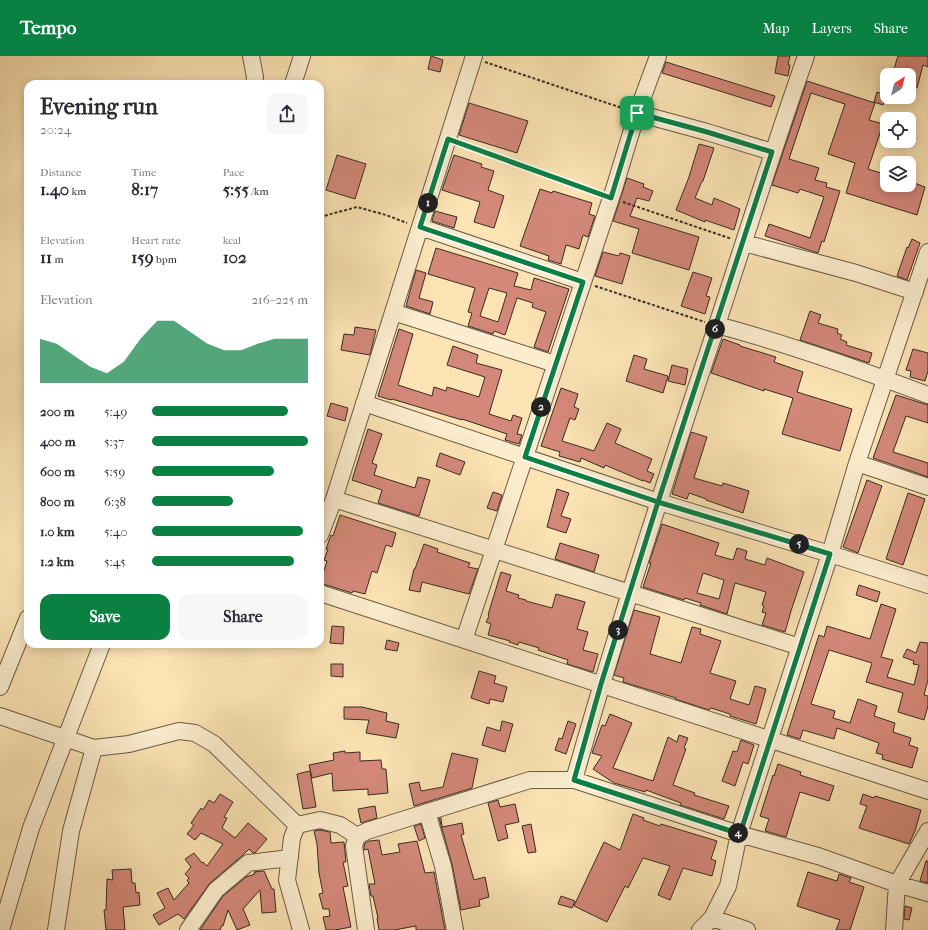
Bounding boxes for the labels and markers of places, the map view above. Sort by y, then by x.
pin [620,96,654,130]
pin: 1 [418,193,438,213]
pin: 6 [705,319,725,339]
pin: 2 [531,397,551,417]
pin: 5 [789,534,809,554]
pin: 3 [608,620,628,640]
pin: 4 [728,823,748,843]

